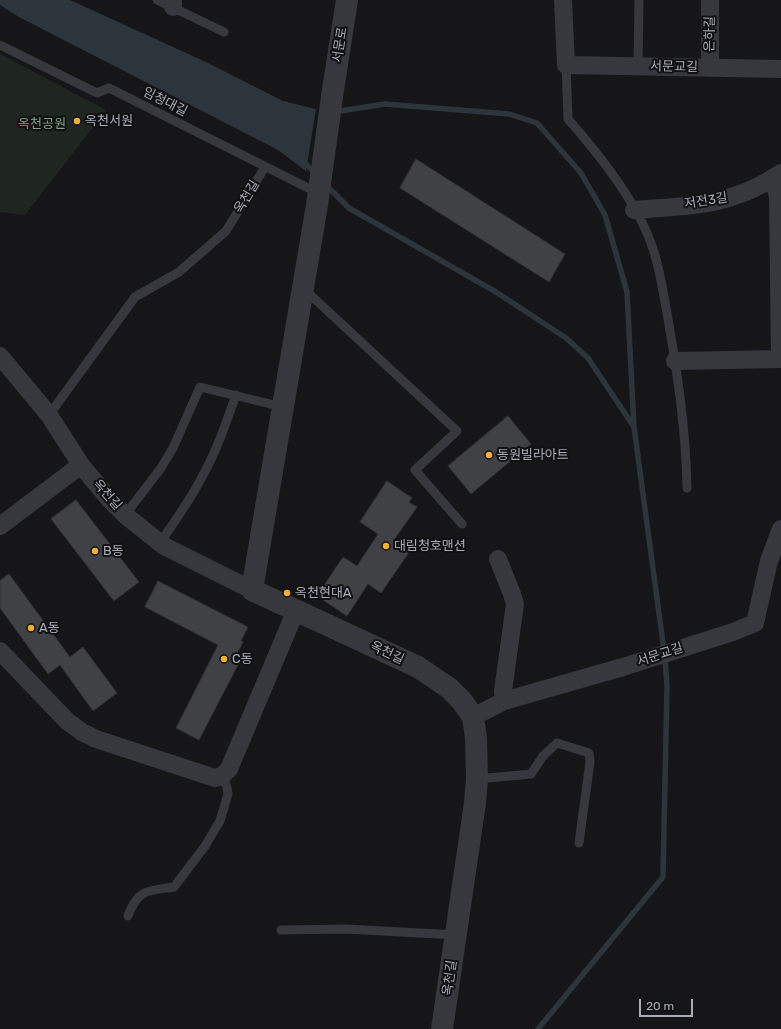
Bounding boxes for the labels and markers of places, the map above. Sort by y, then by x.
place label: 옥천서원 [85,113,133,129]
marker: 옥천서원 [72,116,82,126]
place label: 동원빌라아트 [497,447,569,463]
marker: 동원빌라아트 [484,450,494,460]
place label: 대림청호맨션 [394,538,466,554]
marker: 대림청호맨션 [381,541,391,551]
place label: B동 [103,543,124,559]
marker: B동 [90,546,100,556]
place label: 옥천현대A [295,585,352,601]
marker: 옥천현대A [282,588,292,598]
place label: A동 [39,620,60,636]
marker: A동 [26,623,36,633]
place label: C동 [232,651,253,667]
marker: C동 [219,654,229,664]

